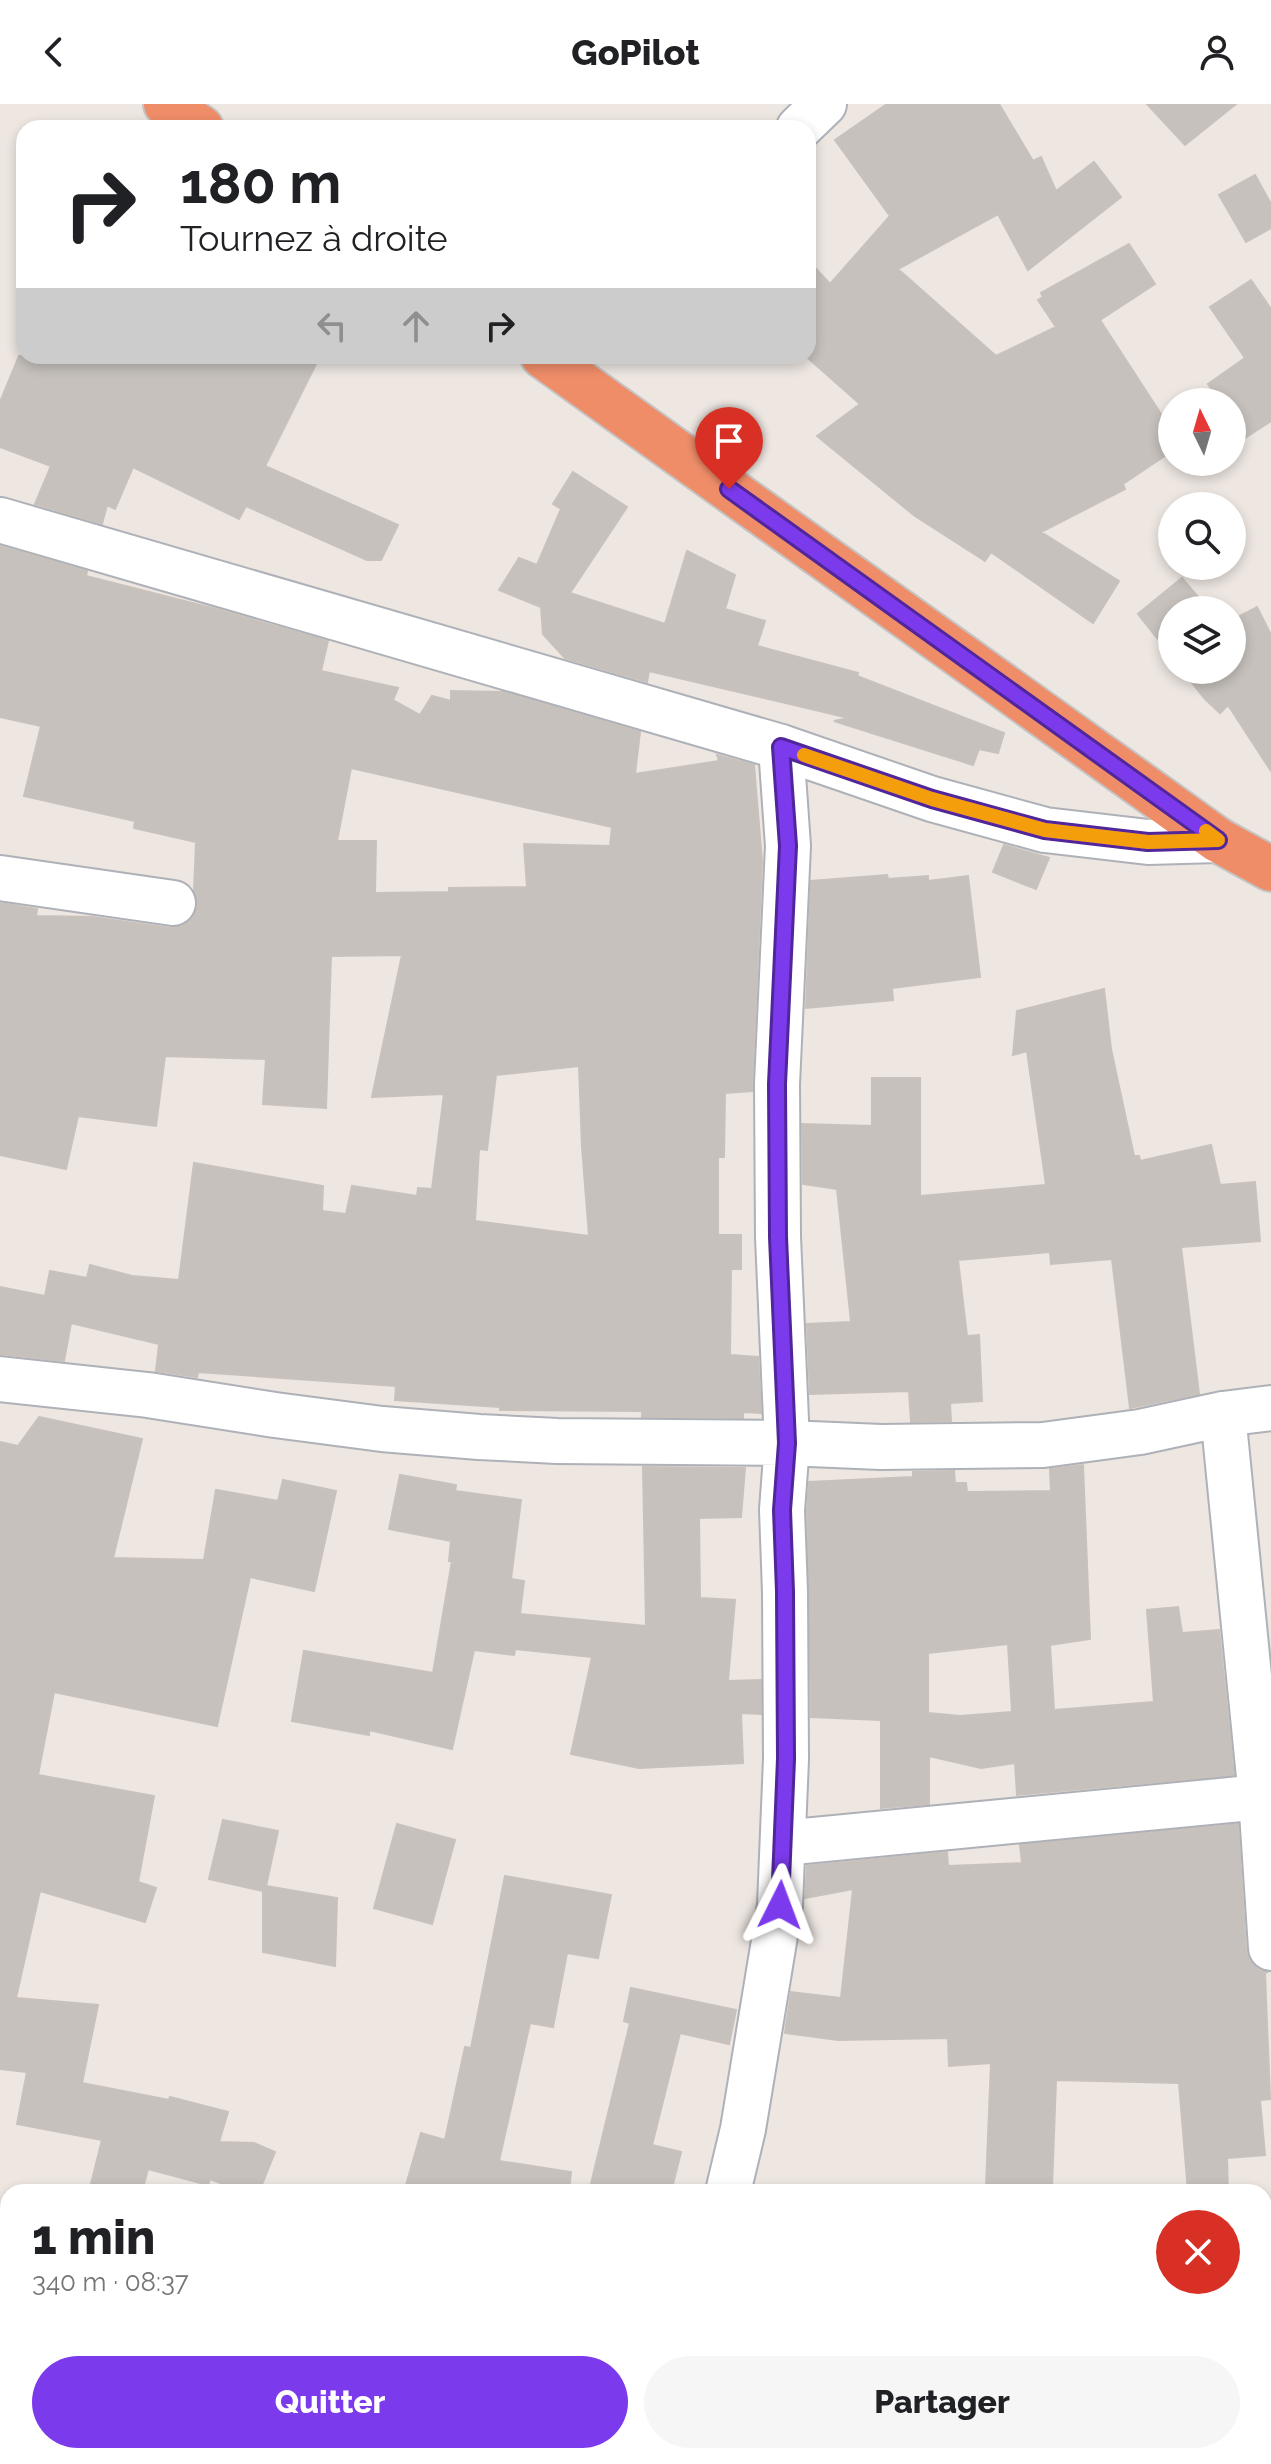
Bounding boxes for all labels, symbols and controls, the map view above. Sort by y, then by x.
icon: back [32,30,76,74]
icon: person [1195,30,1239,74]
text: GoPilot [571,31,700,73]
text: 180 m [180,150,341,216]
icon: right [48,152,152,256]
text: Tournez à droite [180,217,448,259]
icon: left [310,304,354,348]
icon: ahead [394,304,438,348]
icon: right [478,304,522,348]
north arrow [1158,388,1246,476]
map controls [1158,388,1246,684]
pin [695,407,763,489]
icon: arrive [707,419,751,463]
button: search [1158,492,1246,580]
button: layers [1158,596,1246,684]
position arrow [738,1863,822,1947]
text: 1 min [32,2209,155,2265]
button: close [1156,2210,1240,2294]
text: 340 m · 08:37 [32,2267,189,2297]
button: Quitter [32,2356,628,2448]
button: Partager [644,2356,1240,2448]

